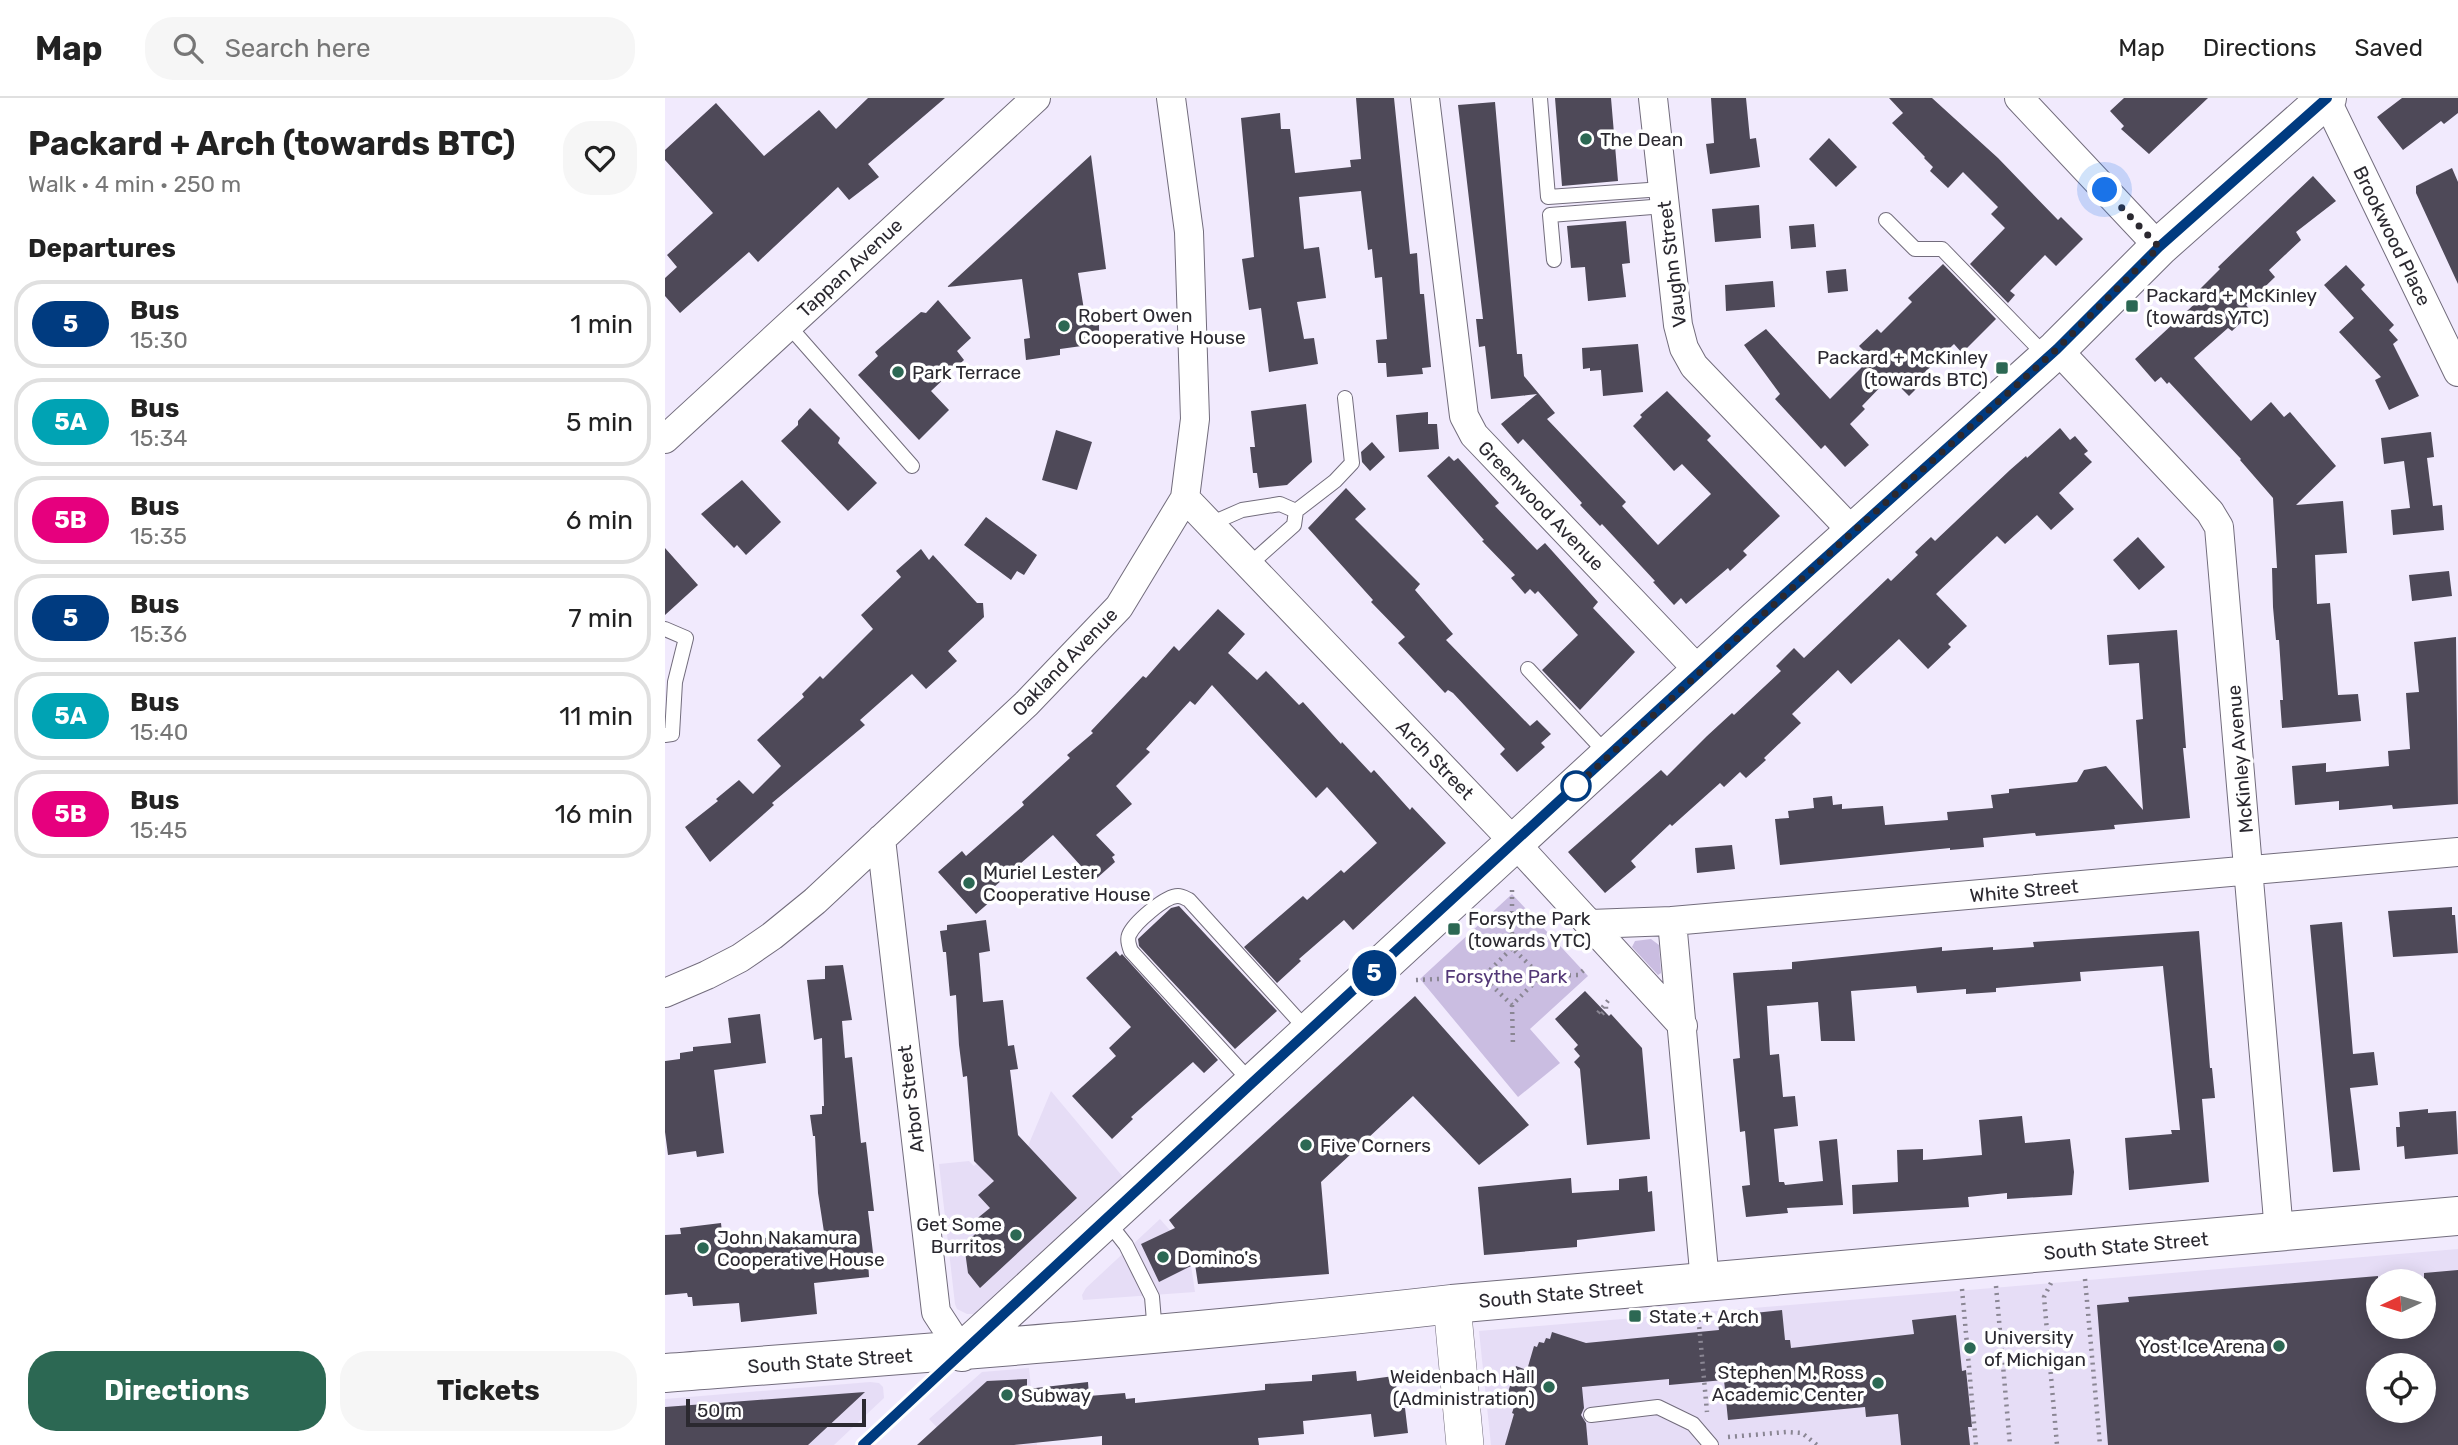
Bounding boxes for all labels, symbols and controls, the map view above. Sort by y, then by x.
search box [145,17,635,80]
text: Map [35,29,103,68]
icon: search [169,29,207,67]
text: Search here [225,33,370,64]
text: Map [2118,34,2165,62]
text: Directions [2203,34,2316,62]
text: Saved [2354,34,2423,62]
button: heart [563,121,637,195]
text: Packard + Arch (towards BTC) [28,124,515,163]
place label: The Dean [1600,128,1683,151]
marker: The Dean [1578,131,1594,147]
street label: Brookwood Place [2348,162,2436,310]
text: Walk · 4 min · 250 m [28,170,241,198]
your location [2087,172,2122,207]
street label: Vaughn Street [1653,199,1691,329]
street label: Tappan Avenue [793,214,907,322]
text: Departures [28,233,176,264]
place label: Packard + McKinley (towards YTC) [2146,284,2317,329]
text: Bus [130,295,179,326]
marker: Packard + McKinley (towards YTC) [2124,298,2140,314]
place label: Robert Owen Cooperative House [1078,304,1246,349]
text: 1 min [570,309,633,340]
text: 5 [63,310,78,338]
marker: Robert Owen Cooperative House [1056,318,1072,334]
text: 15:30 [130,326,188,354]
place label: Packard + McKinley (towards BTC) [1817,346,1988,391]
marker: Packard + McKinley (towards BTC) [1994,360,2010,376]
place label: Park Terrace [912,361,1021,384]
marker: Park Terrace [890,364,906,380]
text: Bus [130,393,179,424]
text: 5 min [566,407,633,438]
text: 5A [54,408,87,436]
text: 15:34 [130,424,188,452]
street label: Greenwood Avenue [1473,436,1609,576]
text: Bus [130,491,179,522]
text: 6 min [566,505,633,536]
text: 5B [54,506,87,534]
text: 15:35 [130,522,187,550]
text: Bus [130,589,179,620]
text: 7 min [568,603,633,634]
street label: Oakland Avenue [1007,603,1123,721]
text: 5 [63,604,78,632]
text: 15:36 [130,620,187,648]
street label: McKinley Avenue [2222,684,2258,834]
text: Bus [130,687,179,718]
text: 11 min [559,701,633,732]
text: 5A [54,702,87,730]
street label: Arch Street [1392,716,1479,805]
text: 15:40 [130,718,188,746]
unlabelled marker [1561,771,1591,801]
text: Bus [130,785,179,816]
text: 16 min [555,799,633,830]
text: 5B [54,800,87,828]
text: 15:45 [130,816,187,844]
place label: Muriel Lester Cooperative House [983,861,1151,906]
marker: Muriel Lester Cooperative House [961,875,977,891]
street label: White Street [1969,875,2080,907]
place label: Forsythe Park (towards YTC) [1468,907,1591,952]
marker: Forsythe Park (towards YTC) [1446,921,1462,937]
line badge: 5 [1351,950,1397,996]
text: 5 [1366,959,1382,987]
park label: Forsythe Park [1445,965,1568,988]
street label: Arbor Street [893,1043,929,1154]
place label: Five Corners [1320,1134,1431,1157]
marker: Five Corners [1298,1137,1314,1153]
place label: Get Some Burritos [916,1213,1002,1258]
place label: John Nakamura Cooperative House [717,1226,885,1271]
marker: Get Some Burritos [1008,1227,1024,1243]
street label: South State Street [2043,1227,2210,1265]
marker: John Nakamura Cooperative House [695,1240,711,1256]
place label: Domino's [1177,1246,1258,1269]
marker: Domino's [1155,1249,1171,1265]
north arrow [2366,1269,2436,1339]
map controls [2366,1269,2436,1423]
street label: South State Street [1478,1275,1645,1313]
place label: State + Arch [1649,1305,1759,1328]
marker: State + Arch [1627,1308,1643,1324]
place label: University of Michigan [1984,1326,2086,1371]
place label: Yost Ice Arena [2139,1335,2265,1358]
marker: Yost Ice Arena [2271,1338,2287,1354]
marker: University of Michigan [1962,1340,1978,1356]
street label: South State Street [747,1344,914,1378]
button: Directions [28,1351,326,1431]
button: Tickets [340,1351,637,1431]
button: locate [2366,1353,2436,1423]
place label: Stephen M. Ross Academic Center [1712,1361,1865,1406]
place label: Weidenbach Hall (Administration) [1390,1365,1535,1410]
marker: Stephen M. Ross Academic Center [1870,1375,1886,1391]
marker: Weidenbach Hall (Administration) [1541,1379,1557,1395]
place label: Subway [1021,1384,1091,1407]
marker: Subway [999,1387,1015,1403]
scale bar [686,1396,866,1428]
text: 50 m [697,1399,742,1422]

